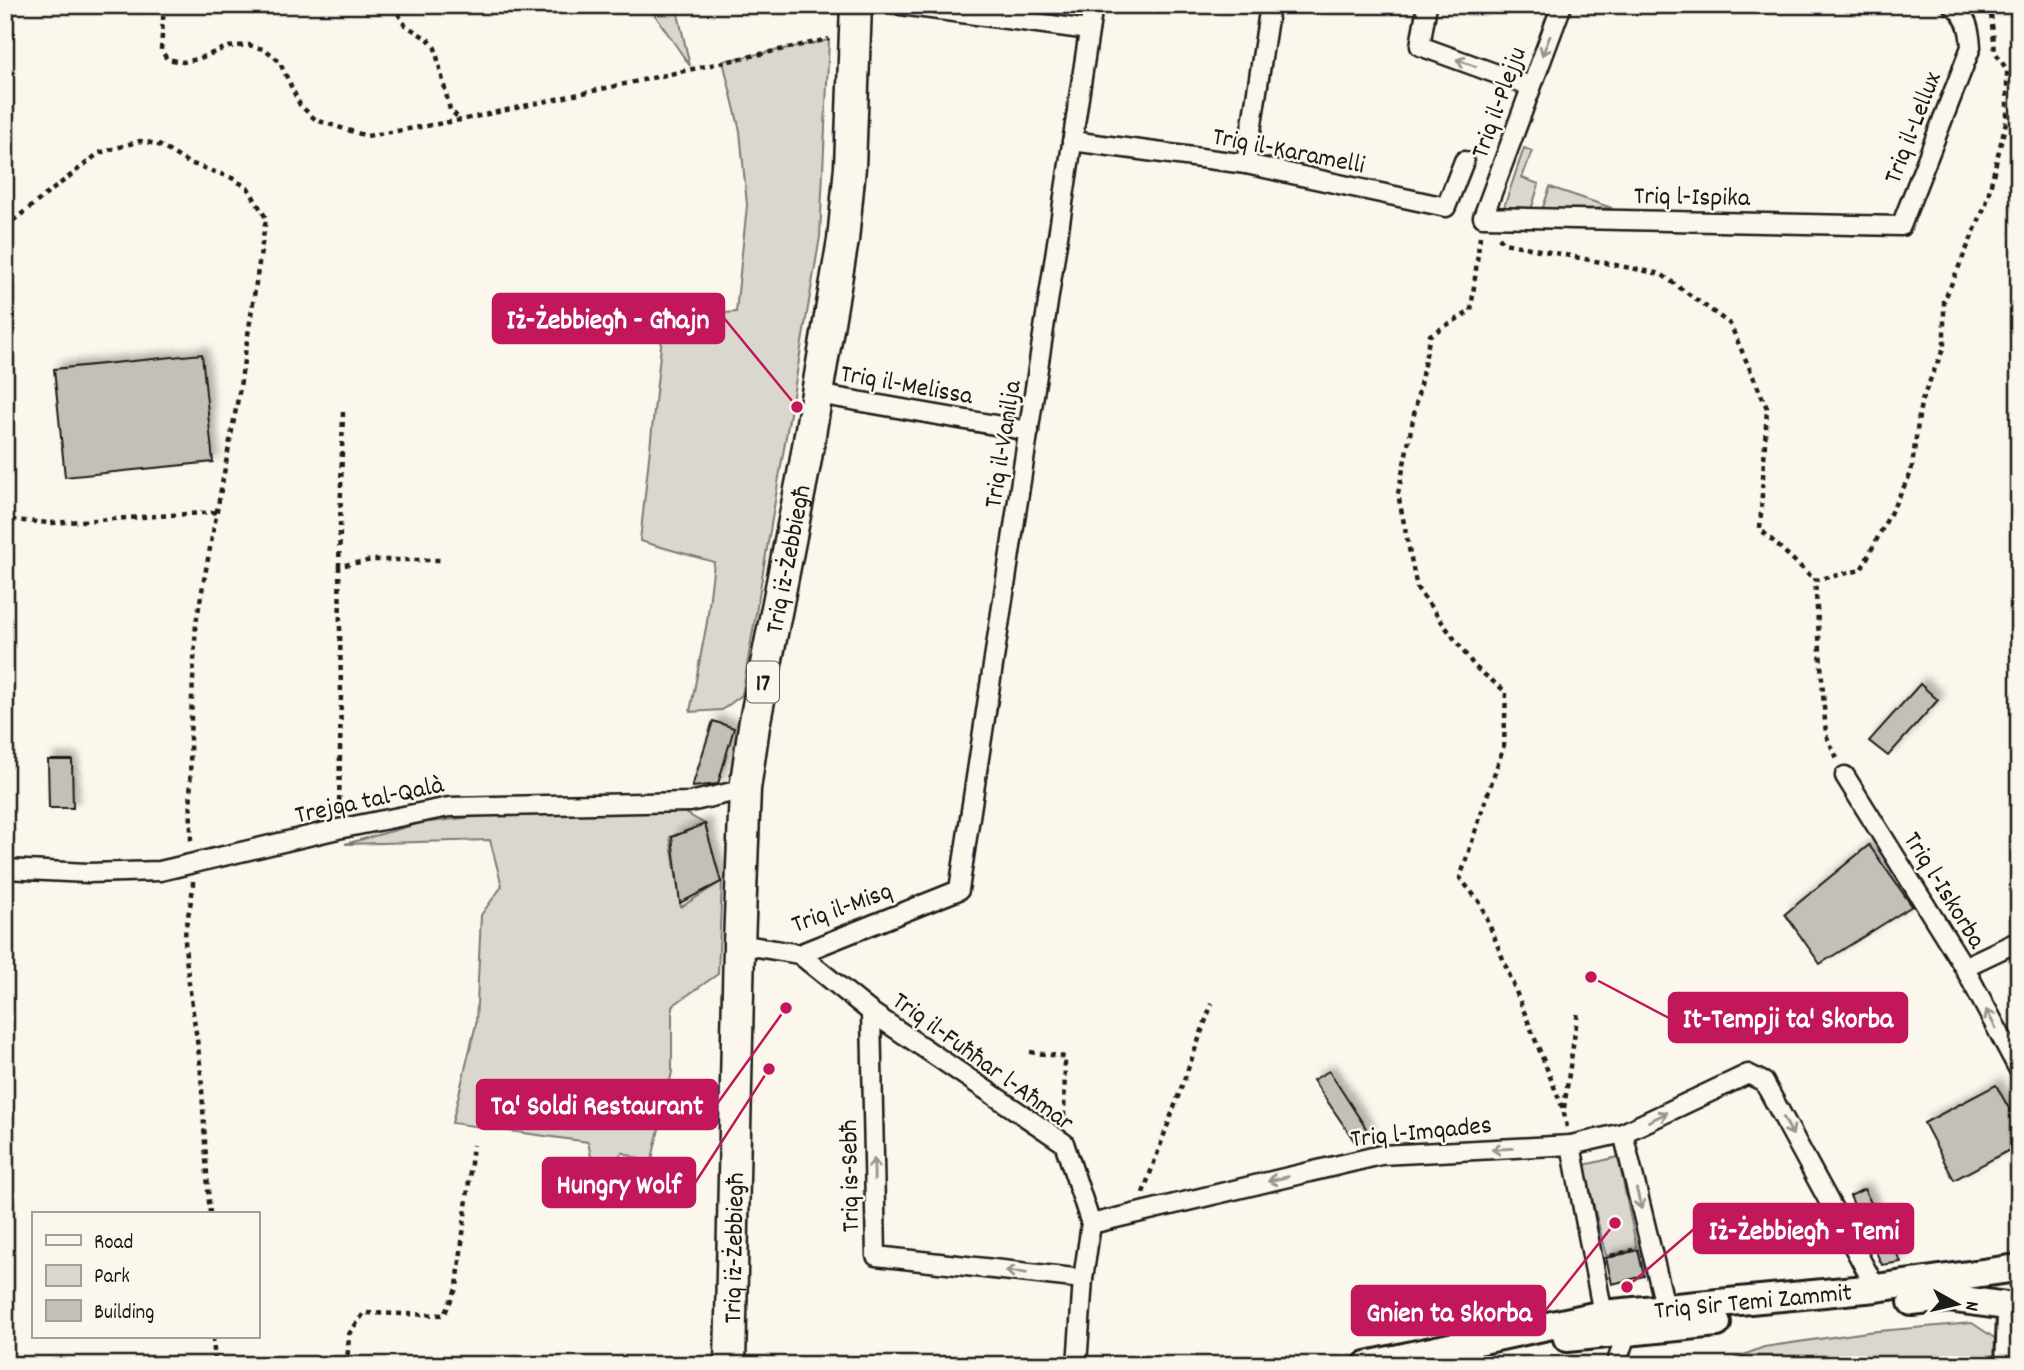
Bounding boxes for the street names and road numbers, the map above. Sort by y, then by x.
street label: Triq il-Plejju [1463,42,1538,164]
street label: Triq il-Lellux [1876,66,1953,190]
street label: Triq il-Karamelli [1209,120,1368,185]
street label: Triq l-Ispika [1634,179,1751,218]
street label: Triq il-Melissa [837,357,976,416]
street label: Triq il-Vanilja [976,377,1033,511]
street label: Triq iż-Żebbiegħ [757,482,823,637]
road number: 17 [747,662,779,702]
street label: Trejqa tal-Qalà [292,768,448,835]
street label: Triq l-Iskorba [1892,825,1994,957]
street label: Triq il-Misq [787,874,898,945]
street label: Triq il-Fuħħar l-Aħmar [883,984,1081,1142]
street label: Triq l-Imqades [1349,1108,1494,1159]
street label: Triq is-Sebħ [832,1119,871,1233]
street label: Triq iż-Żebbiegħ [716,1172,756,1324]
street label: Triq Sir Temi Zammit [1653,1275,1854,1331]

